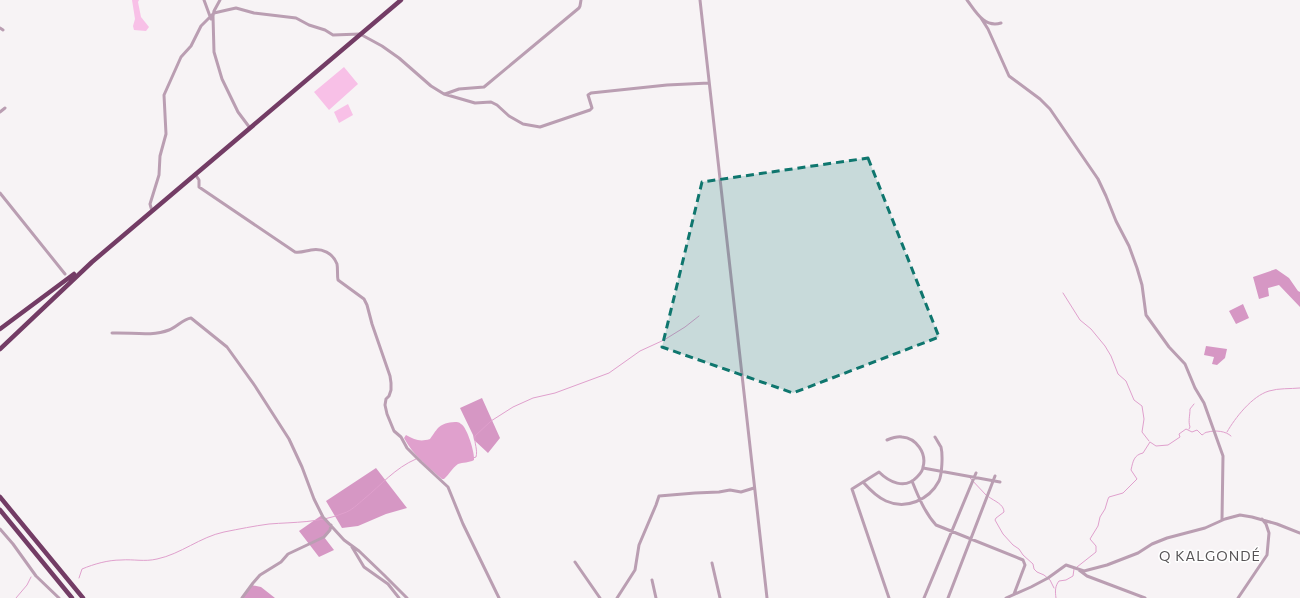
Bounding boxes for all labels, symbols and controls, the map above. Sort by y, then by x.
district label: Q KALGONDÉ [1159,547,1261,564]

